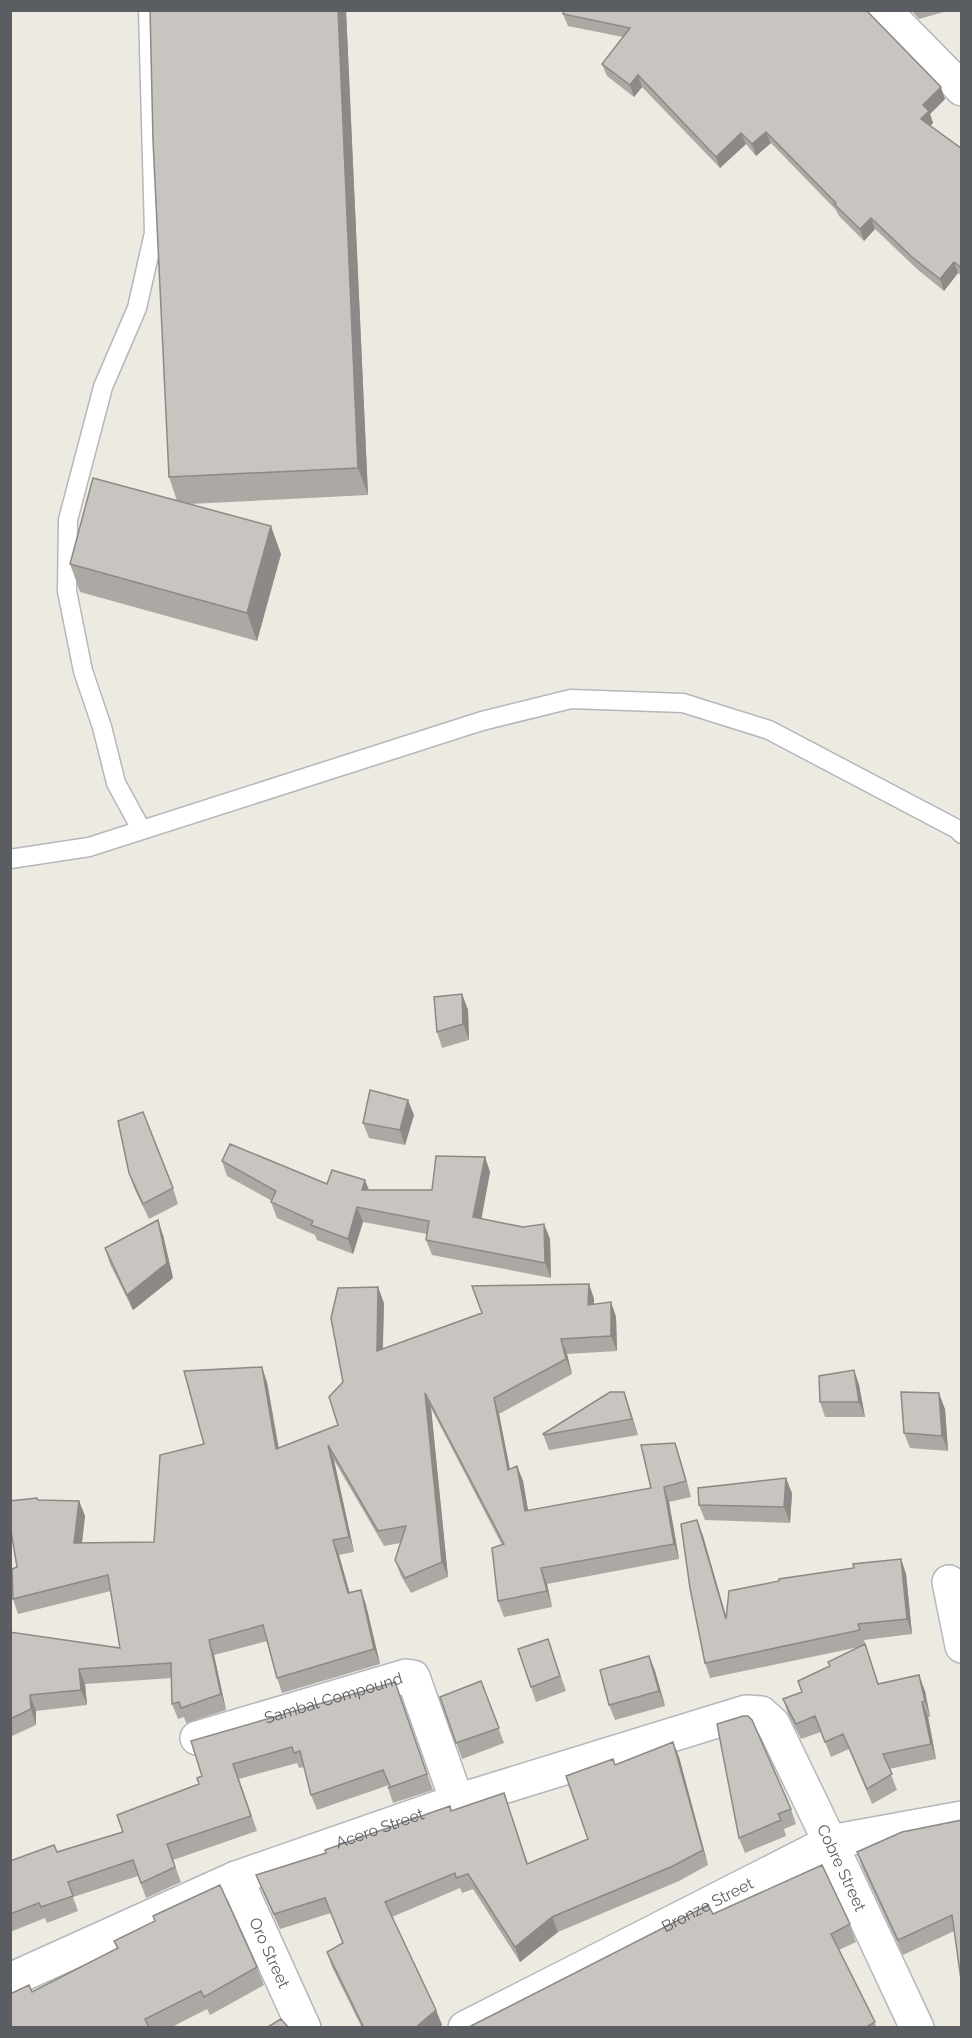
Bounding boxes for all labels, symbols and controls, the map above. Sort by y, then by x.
street label: Sambal Compound [262,1668,405,1727]
street label: Acero Street [333,1804,427,1852]
street label: Cobre Street [813,1821,871,1915]
street label: Bronze Street [658,1873,757,1936]
street label: Oro Street [246,1914,294,1992]

